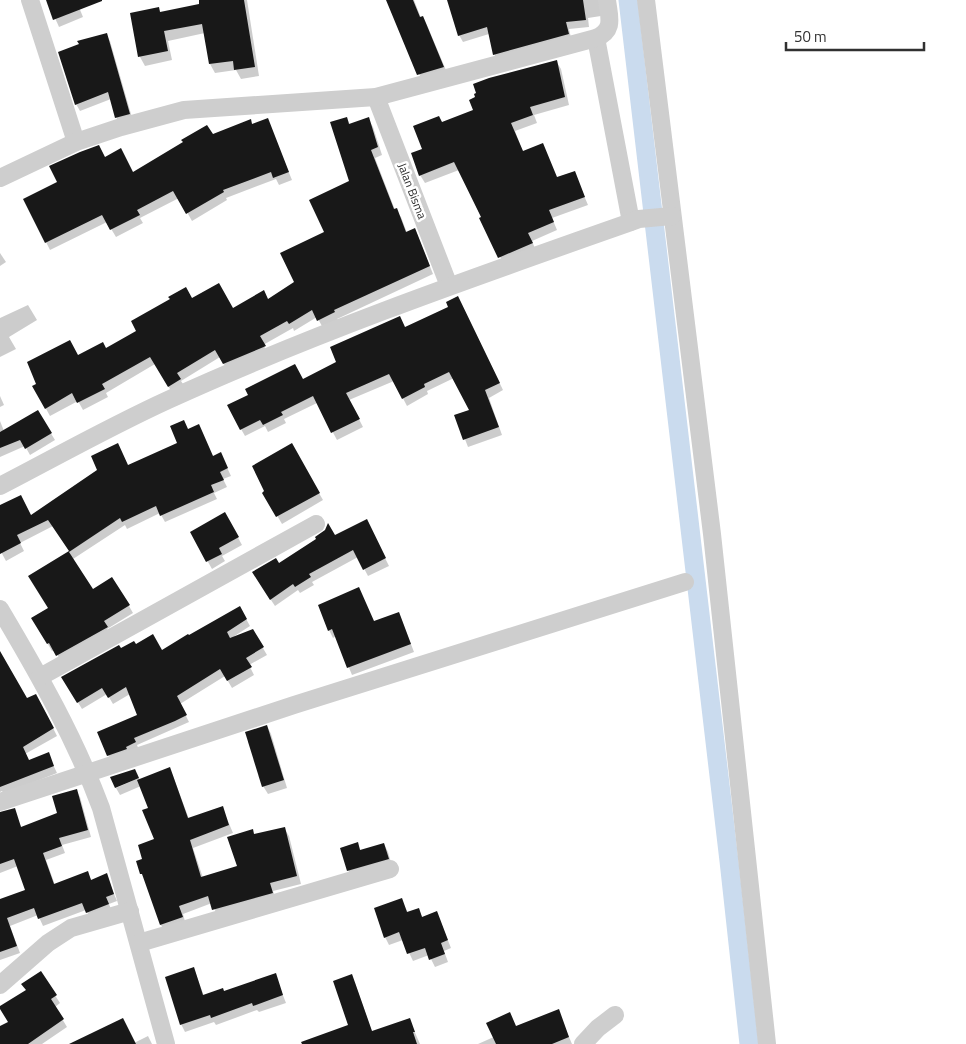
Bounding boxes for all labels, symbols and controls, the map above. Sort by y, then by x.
scale bar [786,20,924,52]
text: 50 m [794,25,827,48]
street label: Jalan Bisma [393,160,432,222]

